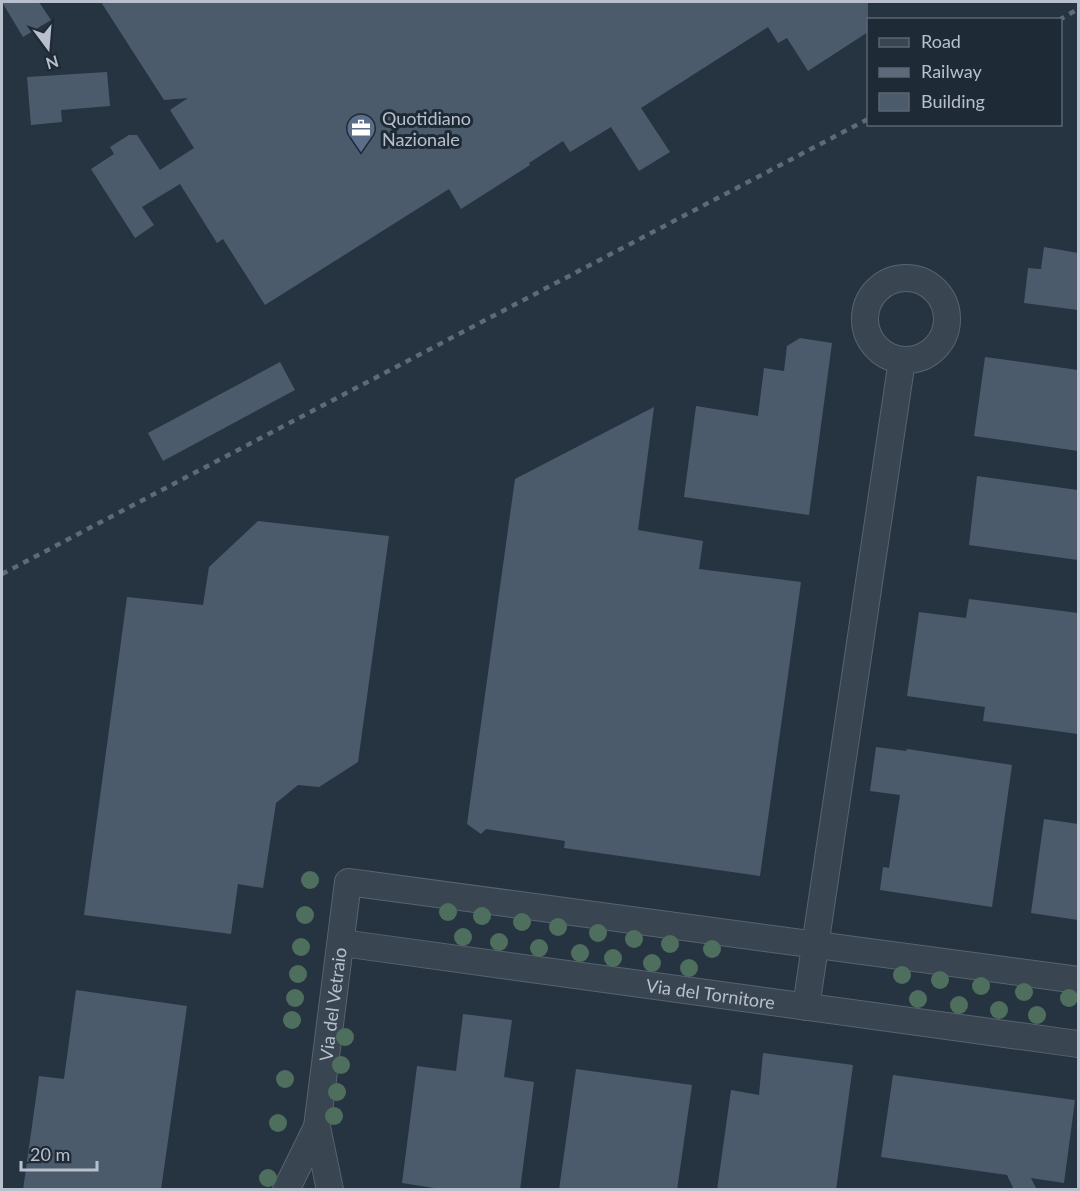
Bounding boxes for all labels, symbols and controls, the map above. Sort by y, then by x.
north arrow [18,18,78,78]
legend [867,18,1062,126]
text: Road [921,30,961,52]
text: N [44,52,61,74]
text: Railway [921,60,982,82]
text: Building [921,90,985,112]
place label: Quotidiano Nazionale [382,107,471,150]
office icon: Quotidiano Nazionale [345,112,377,154]
street label: Via del Vetraio [314,946,351,1062]
street label: Via del Tornitore [645,974,776,1013]
scale bar [21,1134,98,1172]
text: 20 m [30,1143,70,1165]

